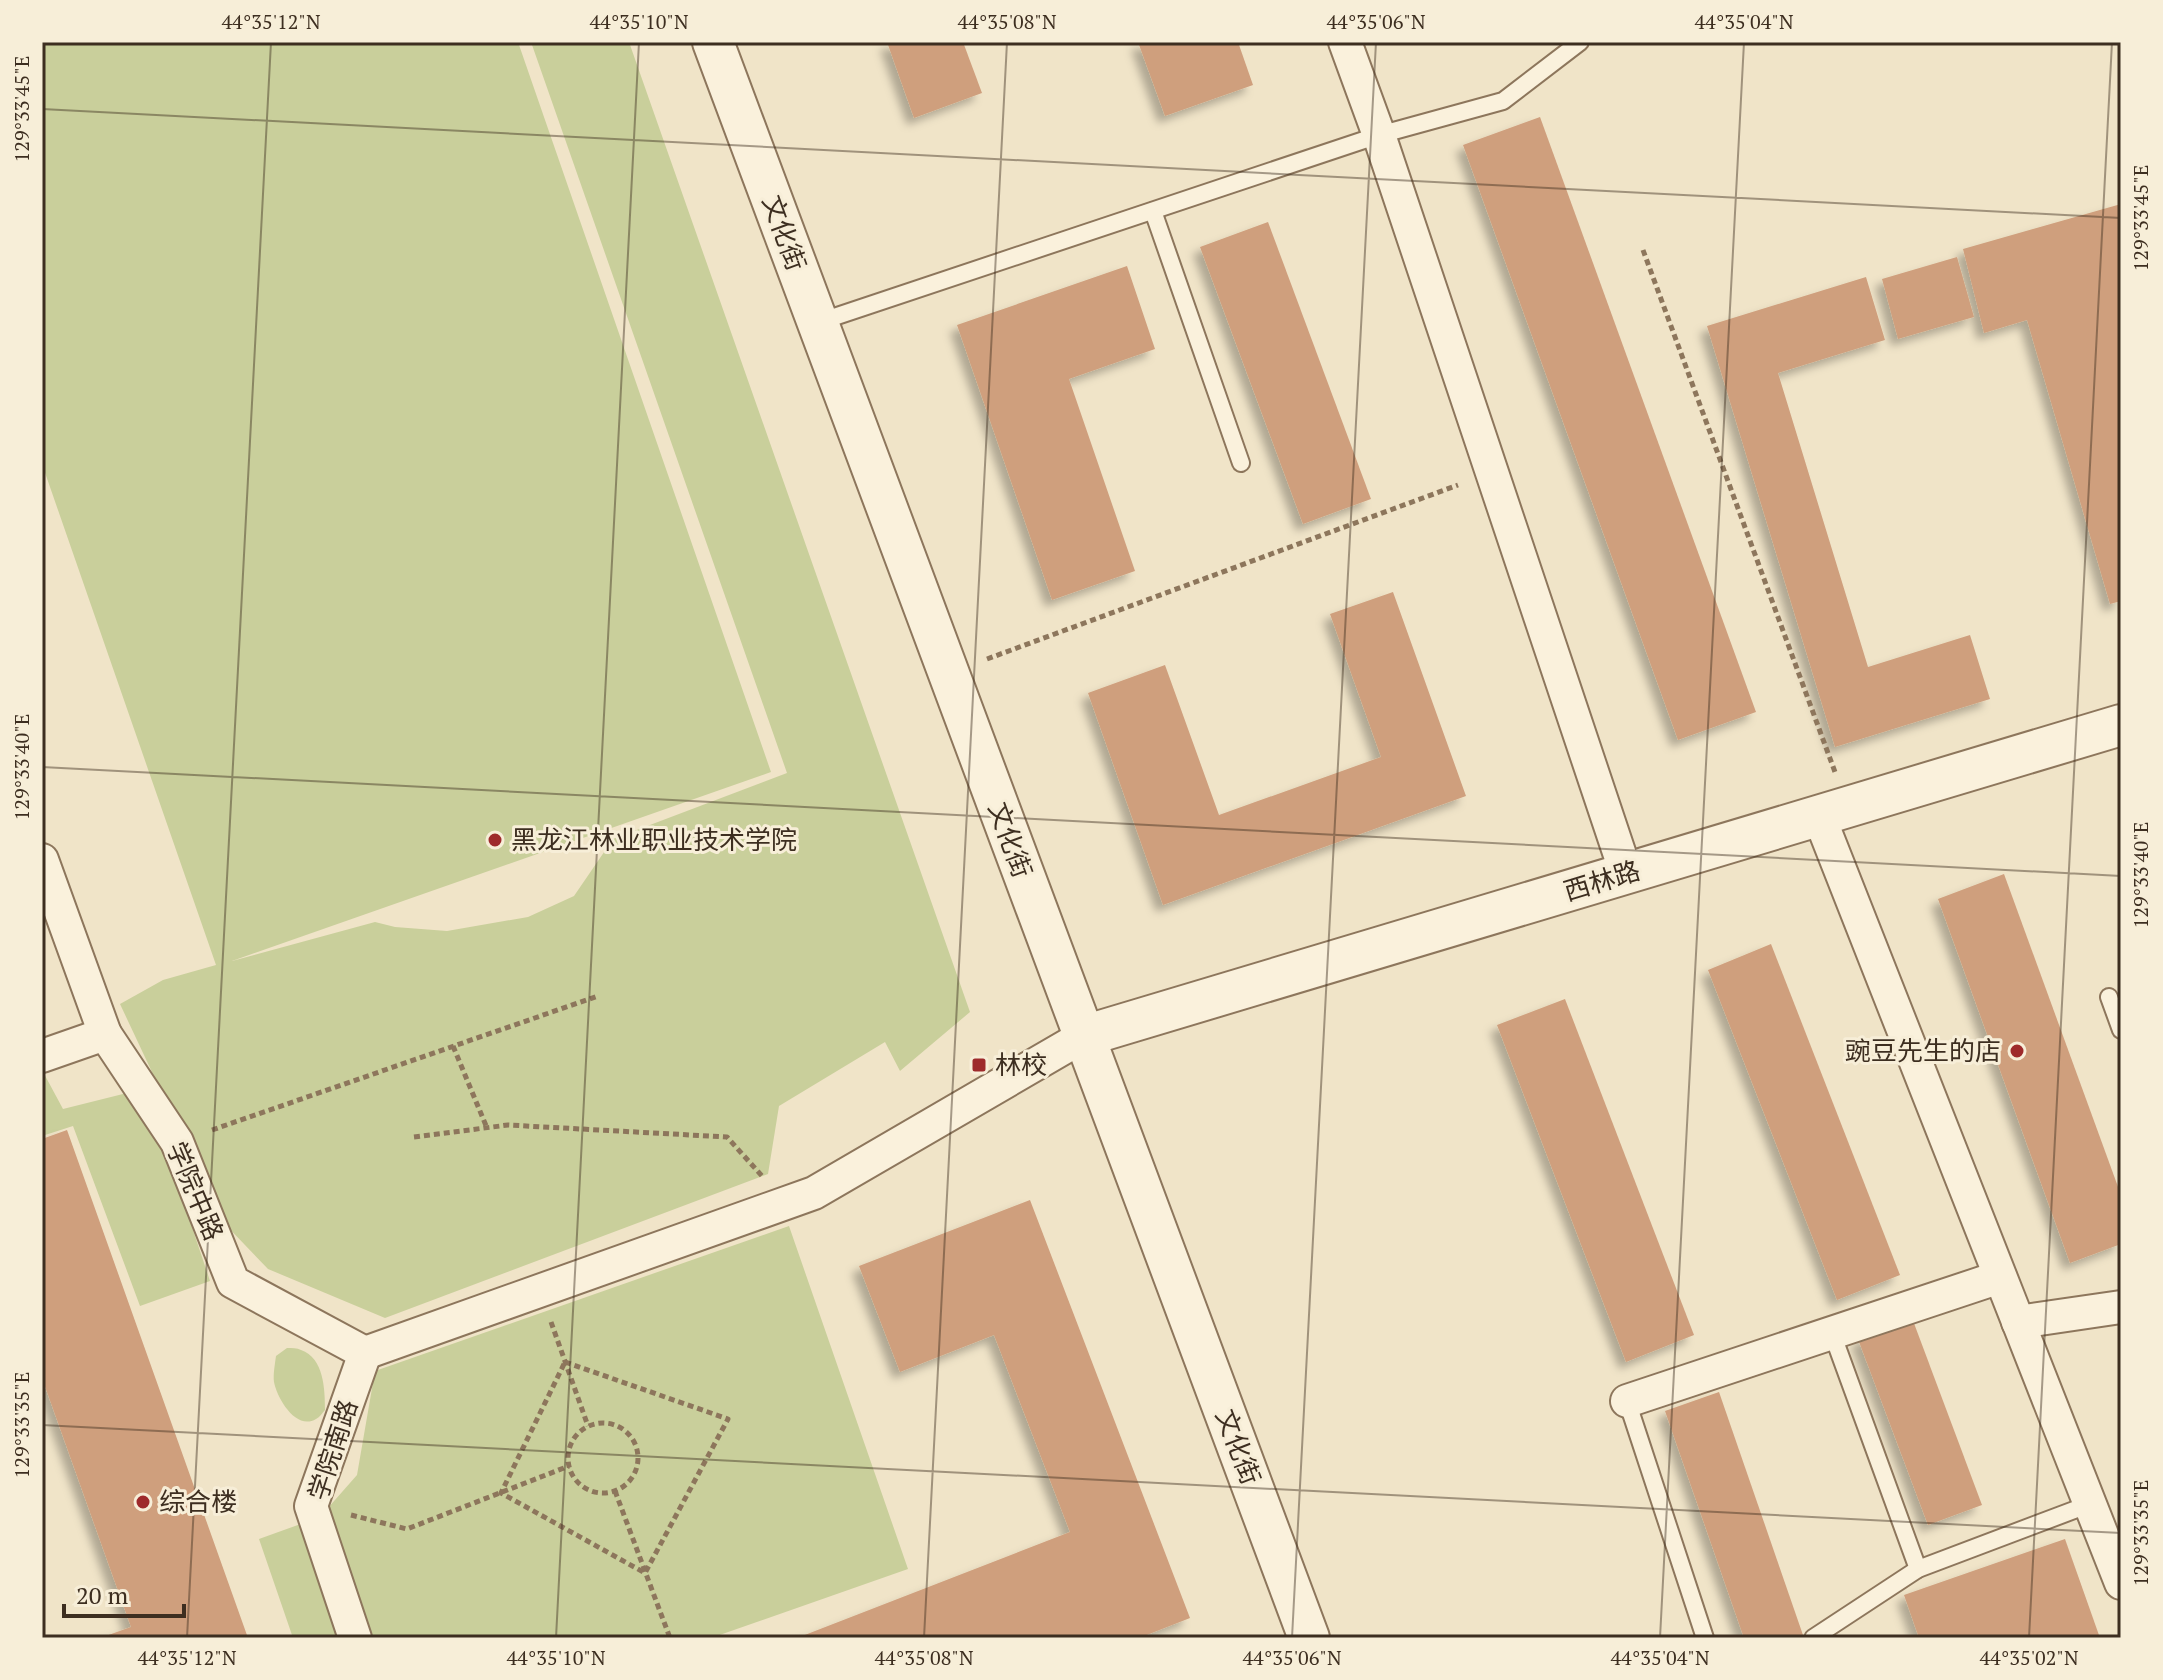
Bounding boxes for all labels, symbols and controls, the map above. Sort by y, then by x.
text: 44°35'12"N [221,8,321,35]
text: 44°35'10"N [589,8,689,35]
text: 44°35'08"N [957,8,1057,35]
text: 44°35'06"N [1326,8,1426,35]
text: 44°35'04"N [1694,8,1794,35]
text: 129°33'45"E [8,56,35,162]
text: 129°33'45"E [2127,165,2154,271]
street label: 文化街 [756,190,814,275]
text: 129°33'40"E [8,714,35,820]
street label: 文化街 [982,797,1040,882]
place label: 黑龙江林业职业技术学院 [511,822,797,856]
text: 129°33'40"E [2127,822,2154,928]
marker: 黑龙江林业职业技术学院 [486,831,504,849]
street label: 西林路 [1559,852,1644,908]
place label: 豌豆先生的店 [1845,1033,2001,1067]
marker: 豌豆先生的店 [2008,1042,2026,1060]
place label: 林校 [995,1047,1047,1081]
marker: 林校 [970,1056,988,1074]
street label: 学院中路 [160,1136,232,1245]
text: 129°33'35"E [8,1372,35,1478]
street label: 学院南路 [300,1395,364,1504]
street label: 文化街 [1209,1404,1269,1489]
text: 129°33'35"E [2127,1480,2154,1586]
place label: 综合楼 [159,1484,237,1518]
marker: 综合楼 [134,1493,152,1511]
scale bar [64,1568,184,1618]
text: 20 m [76,1579,128,1611]
text: 44°35'12"N [137,1644,237,1671]
text: 44°35'10"N [506,1644,606,1671]
text: 44°35'08"N [874,1644,974,1671]
text: 44°35'06"N [1242,1644,1342,1671]
text: 44°35'04"N [1610,1644,1710,1671]
text: 44°35'02"N [1979,1644,2079,1671]

